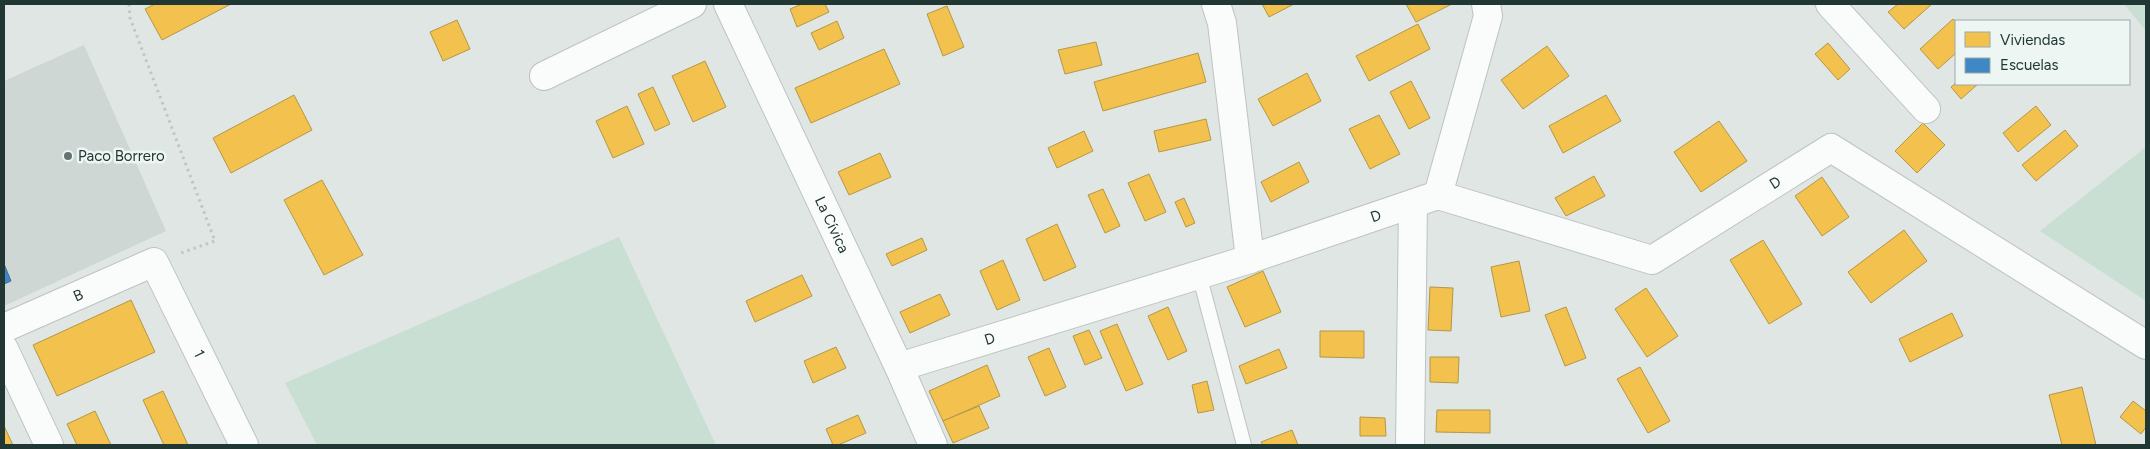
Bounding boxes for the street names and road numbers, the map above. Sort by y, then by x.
street label: D [1766,172,1785,193]
street label: La Cívica [811,193,853,256]
street label: D [1368,206,1383,226]
street label: B [70,285,86,305]
street label: D [982,329,997,349]
street label: 1 [190,347,209,360]

